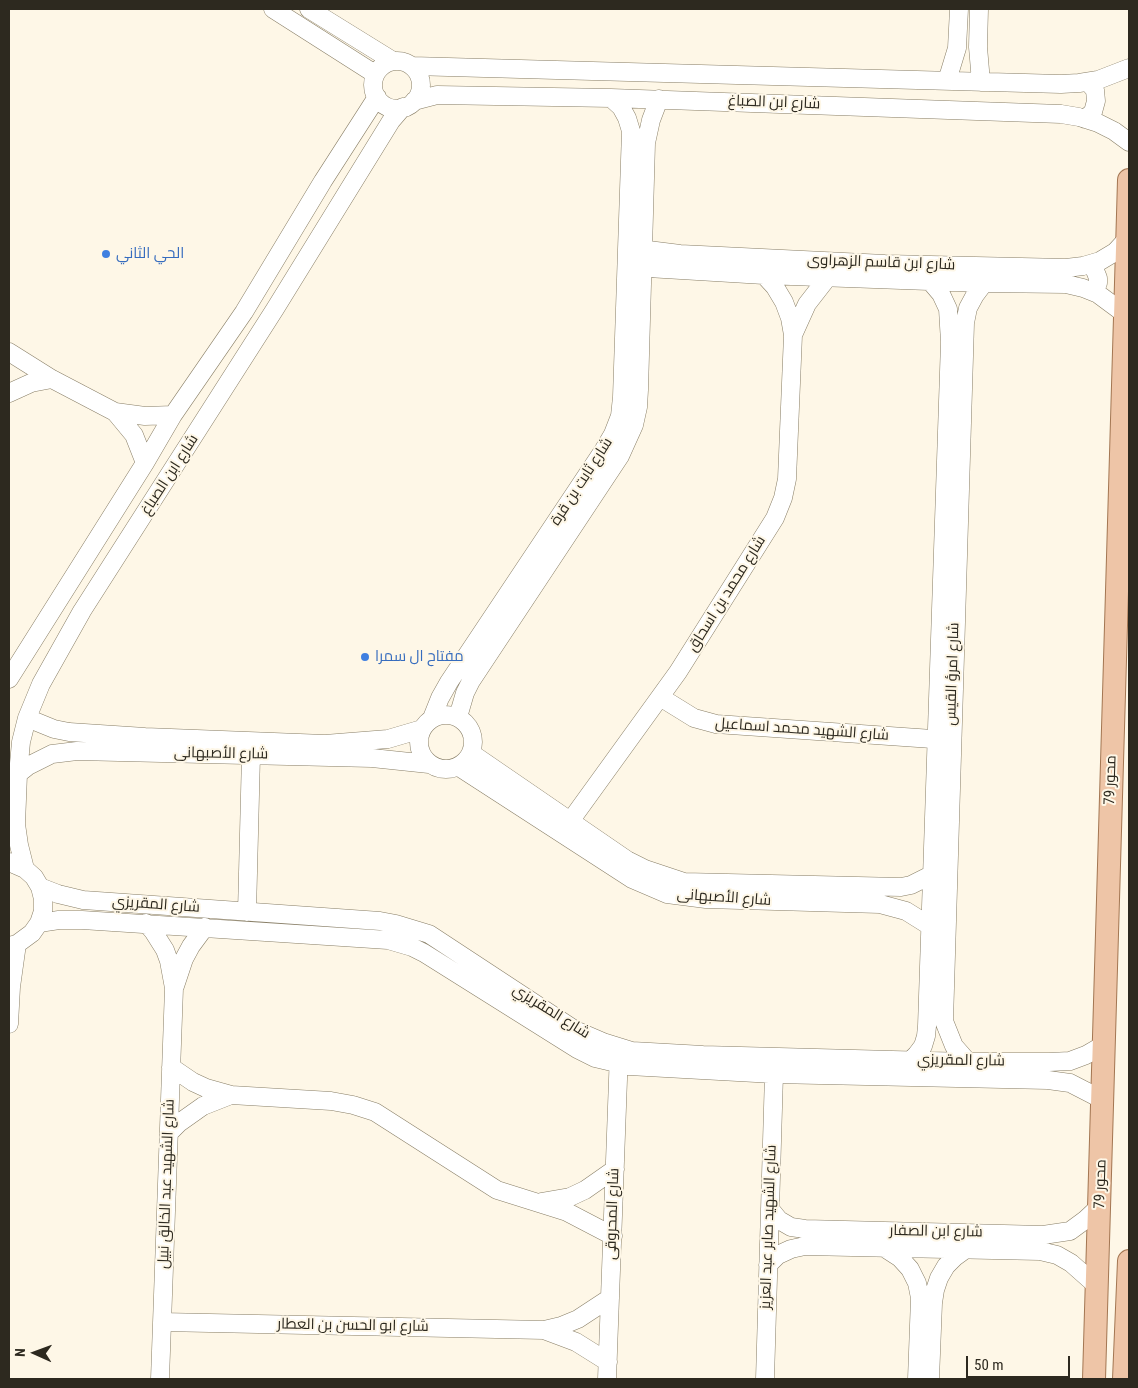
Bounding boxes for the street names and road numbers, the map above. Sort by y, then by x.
street label: شارع ابن الصباغ [727,92,821,114]
street label: شارع ابن قاسم الزهراوى [806,251,956,275]
street label: شارع ابن الصباغ [137,431,203,519]
street label: شارع ثابت بن قرة [547,435,617,529]
street label: شارع محمد بن اسحاق [684,533,770,655]
street label: شارع امرؤ القيس [942,622,964,726]
street label: شارع الشهيد محمد اسماعيل [714,715,890,745]
street label: شارع الأصبهانى [174,744,268,764]
street label: محور 79 [1101,755,1121,805]
street label: شارع الأصبهانى [676,886,772,910]
street label: شارع المقريزي [111,893,201,917]
street label: شارع المقريزي [509,981,593,1043]
street label: شارع المقريزي [917,1051,1005,1071]
street label: شارع الشهيد عبد الخالق نبيل [155,1099,179,1269]
street label: شارع الشهيد صابر عبد العزيز [757,1144,781,1310]
street label: محور 79 [1091,1159,1111,1209]
street label: شارع المحروقى [602,1168,624,1260]
street label: شارع ابن الصفار [889,1222,983,1242]
street label: شارع ابو الحسن بن العطار [277,1316,429,1336]

